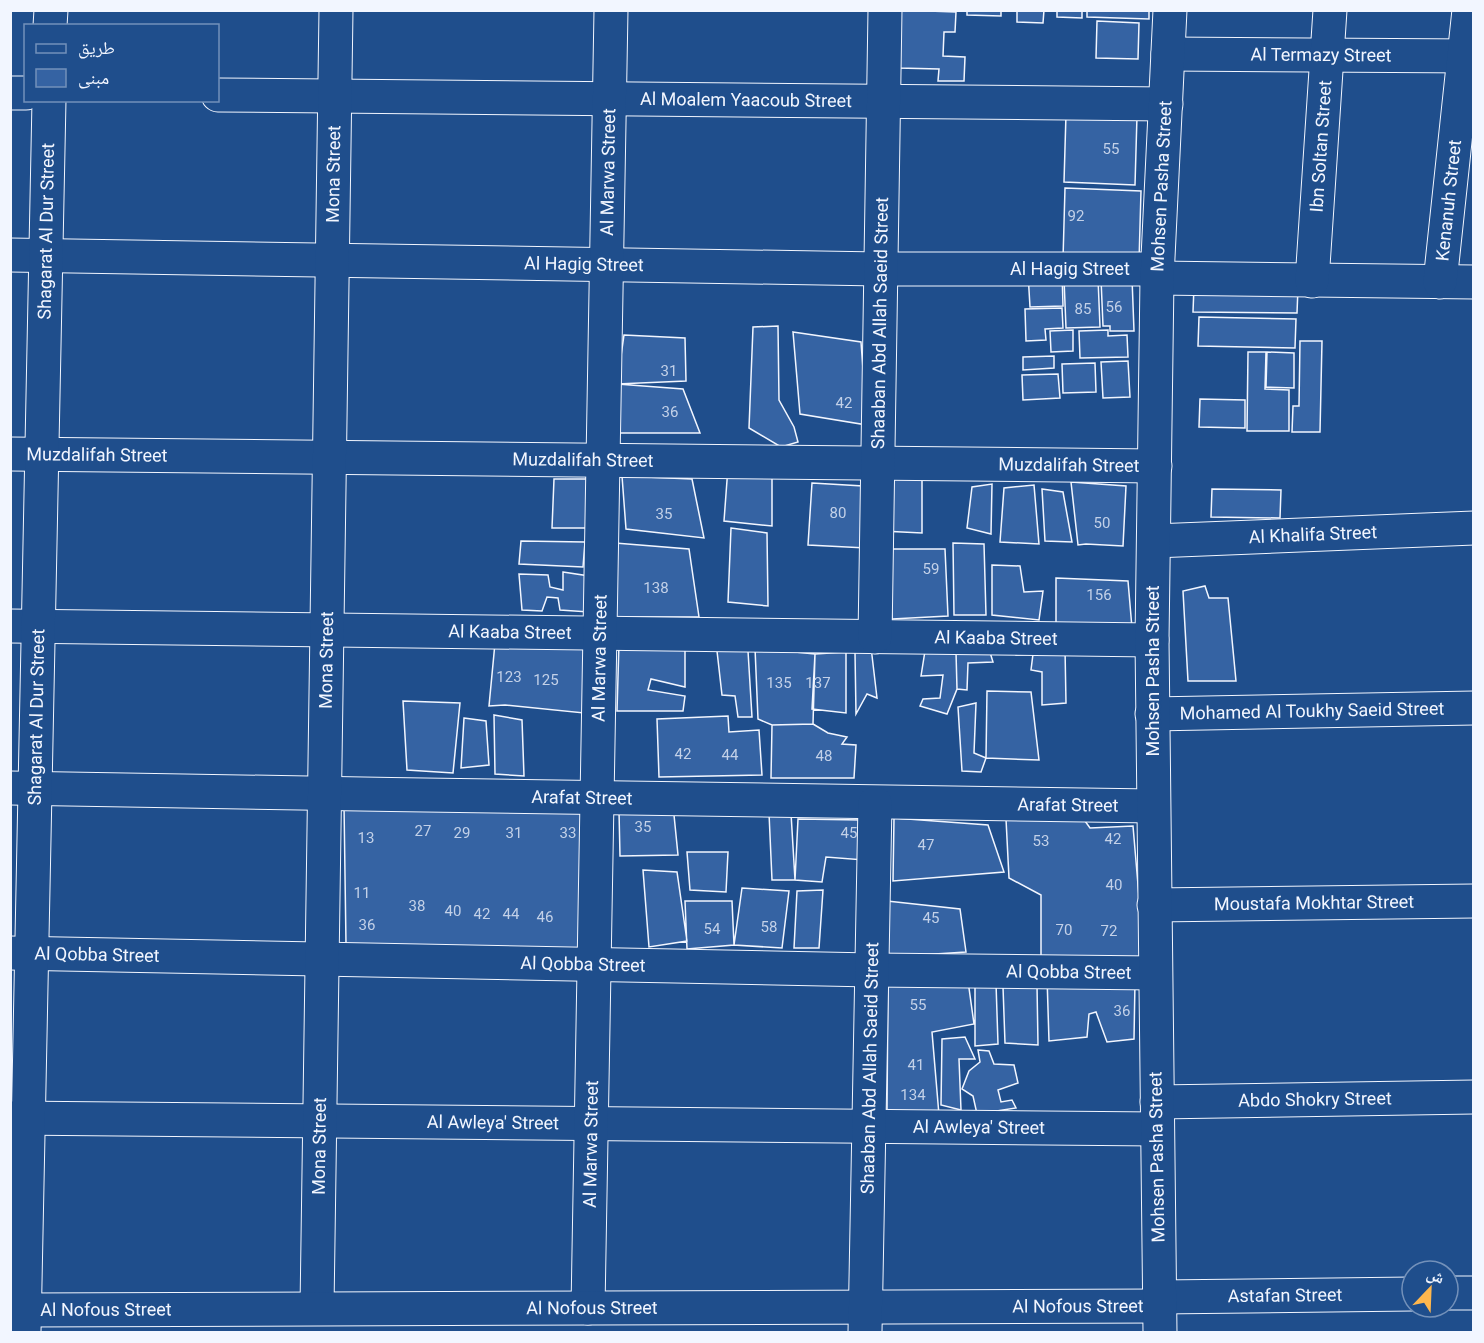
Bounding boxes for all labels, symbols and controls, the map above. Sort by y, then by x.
legend [24,24,219,102]
text: طريق [78,37,115,59]
street label: Al Termazy Street [1251,44,1392,65]
text: مبنى [78,67,109,89]
street label: Ibn Soltan Street [1306,79,1335,213]
street label: Al Moalem Yaacoub Street [640,88,852,111]
street label: Mohsen Pasha Street [1146,100,1176,272]
street label: Al Marwa Street [596,108,619,236]
street label: Mona Street [322,125,344,223]
street label: Kenanuh Street [1431,138,1465,262]
house number: 55 [1103,140,1119,158]
street label: Shagarat Al Dur Street [34,143,58,320]
street label: Shaaban Abd Allah Saeid Street [867,197,892,449]
house number: 92 [1068,207,1084,225]
street label: Al Hagig Street [524,252,644,275]
street label: Al Hagig Street [1010,258,1130,279]
house number: 56 [1106,298,1122,316]
house number: 85 [1075,300,1091,318]
house number: 31 [661,362,677,380]
house number: 42 [836,394,852,412]
house number: 36 [662,403,678,421]
street label: Muzdalifah Street [26,443,168,466]
street label: Muzdalifah Street [512,448,654,471]
street label: Muzdalifah Street [998,453,1140,476]
house number: 80 [830,504,846,522]
house number: 35 [656,505,672,523]
house number: 50 [1094,514,1110,532]
street label: Al Khalifa Street [1248,521,1378,547]
house number: 59 [923,560,939,578]
house number: 138 [643,579,669,597]
street label: Mohsen Pasha Street [1142,585,1163,757]
house number: 156 [1086,586,1112,604]
street label: Al Marwa Street [587,594,611,722]
street label: Mona Street [315,611,337,709]
street label: Al Kaaba Street [448,620,572,643]
street label: Al Kaaba Street [934,626,1058,649]
street label: Shagarat Al Dur Street [24,628,48,806]
house number: 123 [496,668,522,686]
house number: 125 [533,671,559,689]
house number: 135 [766,674,792,692]
house number: 137 [805,674,831,692]
street label: Mohamed Al Toukhy Saeid Street [1179,698,1445,723]
house number: 42 [675,745,691,763]
house number: 44 [722,746,739,764]
house number: 48 [816,747,832,765]
street label: Arafat Street [531,786,633,809]
street label: Arafat Street [1017,793,1119,816]
house number: 35 [635,818,651,836]
house number: 27 [415,822,431,840]
house number: 29 [454,824,470,842]
house number: 31 [506,824,522,842]
house number: 33 [560,824,576,842]
house number: 45 [841,824,857,842]
house number: 13 [358,829,374,847]
house number: 42 [1105,830,1121,848]
house number: 53 [1033,832,1049,850]
house number: 47 [918,836,934,854]
house number: 40 [1106,876,1122,894]
house number: 11 [354,884,370,902]
street label: Moustafa Mokhtar Street [1214,891,1414,914]
house number: 38 [409,897,425,915]
house number: 40 [445,902,461,920]
house number: 42 [474,905,490,923]
house number: 44 [503,905,520,923]
house number: 46 [537,908,553,926]
house number: 45 [923,909,939,927]
house number: 36 [359,916,375,934]
house number: 58 [761,918,777,936]
house number: 54 [704,920,721,938]
house number: 70 [1056,921,1072,939]
house number: 72 [1101,922,1117,940]
street label: Al Qobba Street [34,942,160,966]
street label: Shaaban Abd Allah Saeid Street [857,942,882,1194]
street label: Al Qobba Street [520,952,646,976]
street label: Al Qobba Street [1006,960,1132,983]
house number: 55 [910,996,926,1014]
house number: 36 [1114,1002,1130,1020]
house number: 41 [908,1056,924,1074]
street label: Mohsen Pasha Street [1145,1071,1168,1243]
street label: Al Marwa Street [579,1080,602,1208]
house number: 134 [900,1086,926,1104]
street label: Abdo Shokry Street [1238,1087,1392,1111]
street label: Mona Street [308,1097,330,1195]
street label: Al Awleya' Street [427,1111,559,1133]
street label: Al Awleya' Street [913,1116,1045,1138]
north arrow [1400,1259,1460,1319]
text: ش [1424,1264,1447,1288]
street label: Astafan Street [1228,1284,1343,1306]
street label: Al Nofous Street [1012,1295,1144,1317]
street label: Al Nofous Street [526,1297,658,1318]
street label: Al Nofous Street [40,1298,172,1320]

